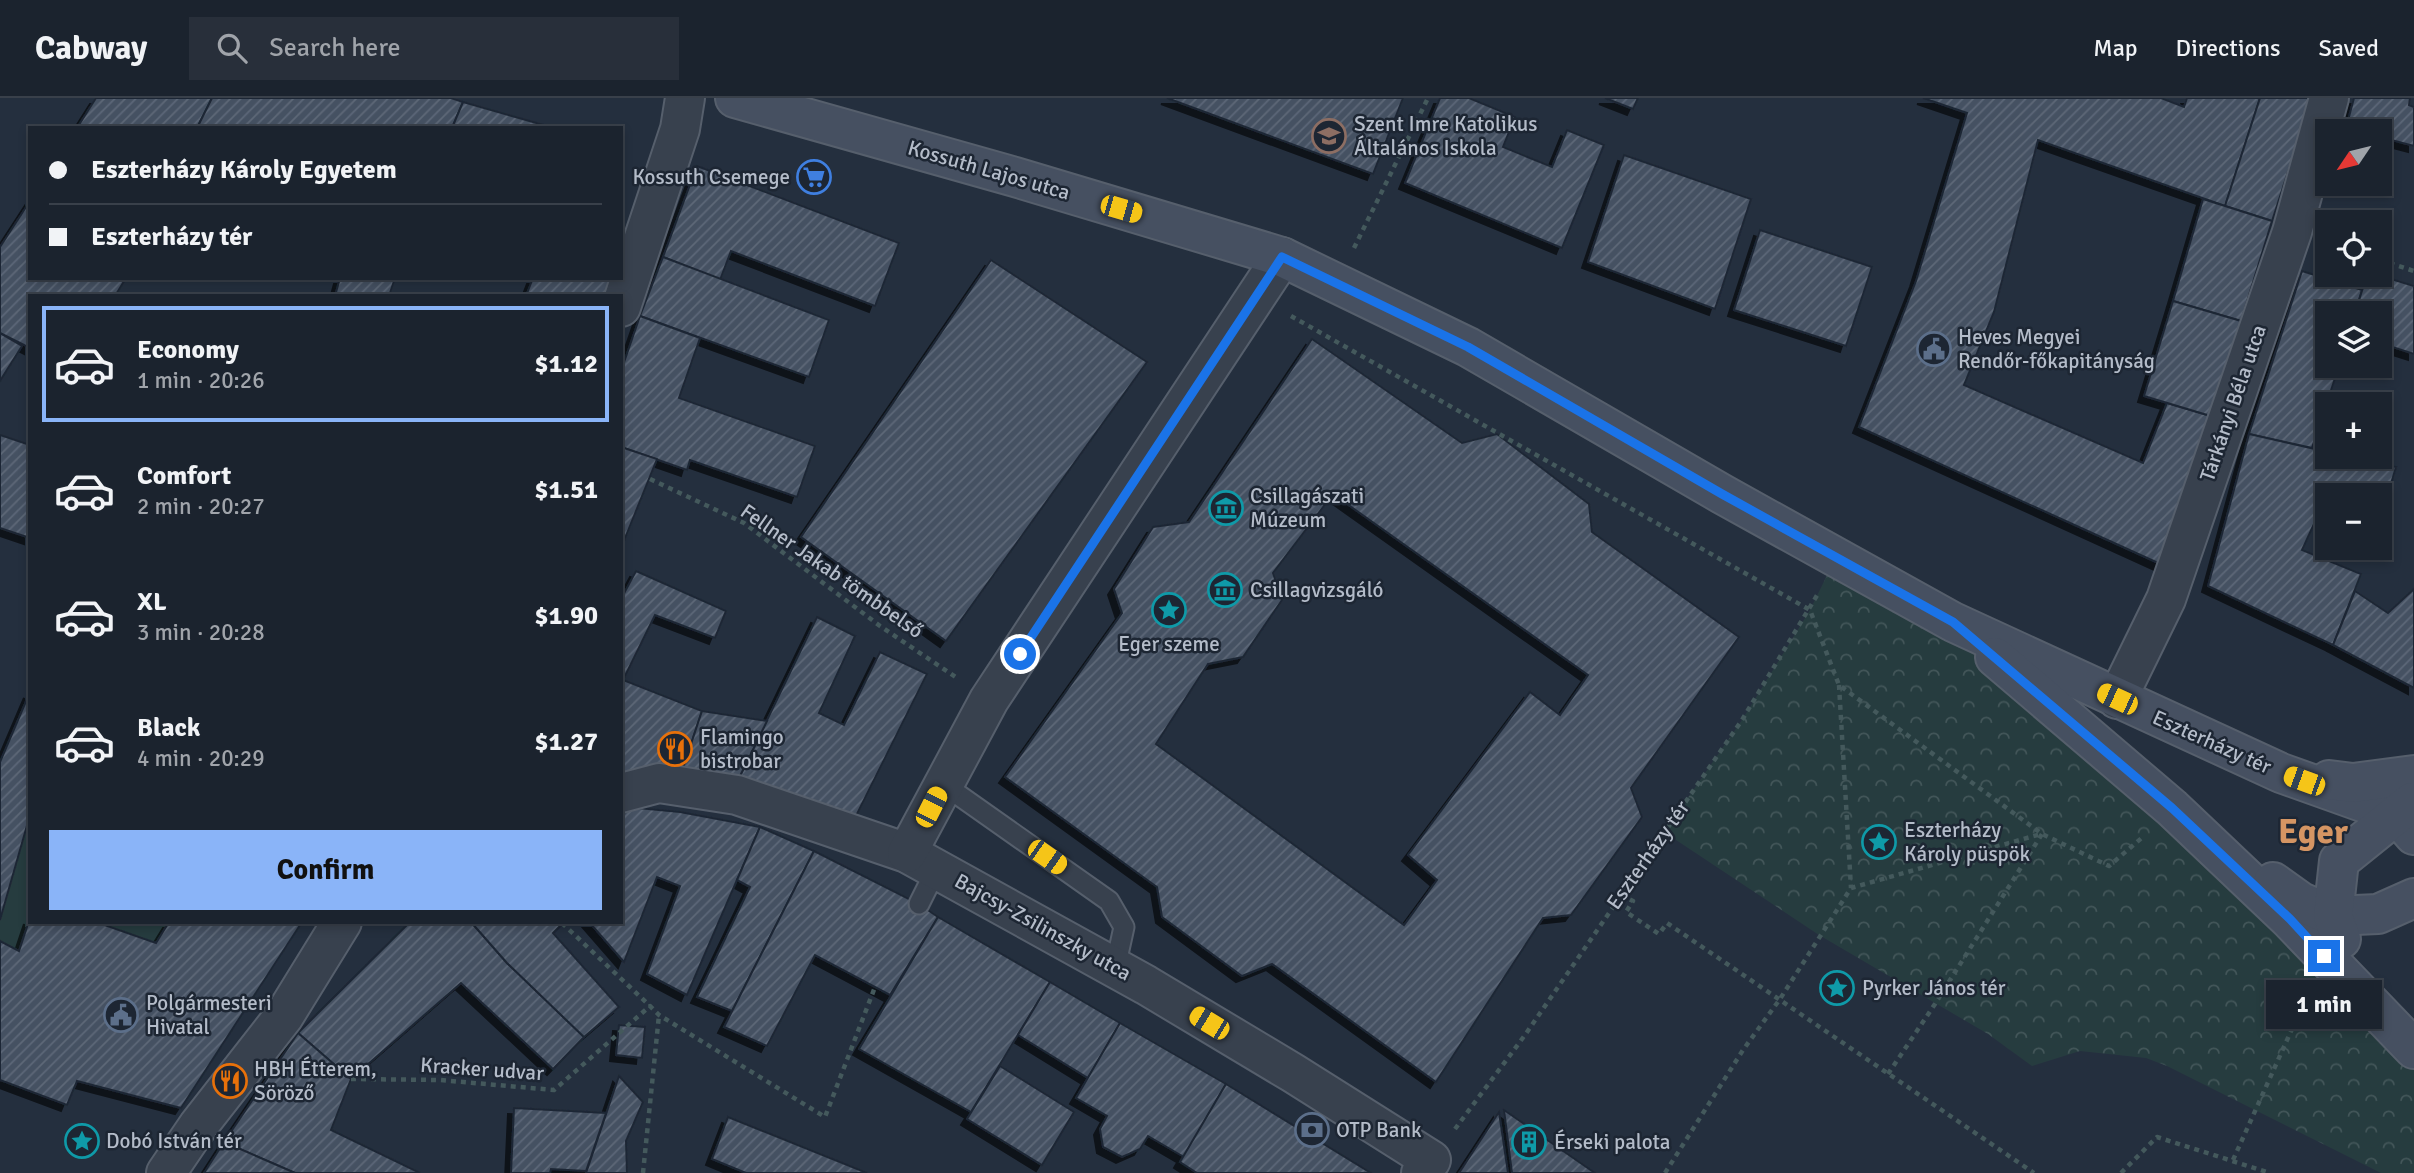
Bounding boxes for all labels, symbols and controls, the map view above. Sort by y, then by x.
search box [189,17,679,80]
text: Cabway [35,28,147,69]
icon: search [213,29,251,67]
text: Search here [269,32,400,64]
text: Map [2093,33,2138,63]
text: Directions [2176,33,2281,63]
text: Saved [2319,33,2379,63]
place label: Szent Imre Katolikus Általános Iskola [1354,111,1538,161]
school or university icon: Szent Imre Katolikus Általános Iskola [1310,117,1348,155]
north arrow [2315,119,2392,196]
map controls [2315,119,2392,560]
street label: Kossuth Lajos utca [905,134,1073,206]
text: Eszterházy Károly Egyetem [91,154,397,186]
supermarket icon: Kossuth Csemege [795,158,833,196]
place label: Kossuth Csemege [632,164,790,190]
car [1098,193,1145,225]
button: locate [2315,210,2392,287]
text: Eszterházy tér [91,221,252,253]
button: layers [2315,301,2392,378]
street label: Tárkányi Béla utca [2194,321,2272,485]
place label: Heves Megyei Rendőr-főkapitányság [1958,324,2155,374]
public building icon: Heves Megyei Rendőr-főkapitányság [1915,330,1953,368]
icon: car [53,333,116,396]
text: Economy [137,334,239,366]
text: $1.12 [534,348,598,380]
text: 1 min · 20:26 [137,366,265,395]
button: + [2315,392,2392,469]
icon: car [53,459,116,522]
text: Comfort [137,460,231,492]
text: $1.51 [534,474,598,506]
place label: Csillagászati Múzeum [1250,483,1364,533]
button: − [2315,483,2392,560]
museum icon: Csillagászati Múzeum [1207,489,1245,527]
text: 2 min · 20:27 [137,492,265,521]
street label: Fellner Jakab tömbbelső [735,498,929,644]
museum icon: Csillagvizsgáló [1206,571,1244,609]
place label: Csillagvizsgáló [1250,577,1384,603]
icon: car [53,585,116,648]
text: XL [137,586,167,618]
place icon: Eger szeme [1150,591,1188,629]
text: $1.90 [534,600,598,632]
text: 3 min · 20:28 [137,618,265,647]
place label: Eger szeme [1118,631,1220,657]
route start [1004,638,1036,670]
car [2094,681,2141,717]
street label: Eszterházy tér [2149,704,2276,780]
icon: car [53,711,116,774]
text: Black [137,712,200,744]
place label: Flamingo bistrobar [700,724,784,774]
text: $1.27 [534,726,598,758]
restaurant icon: Flamingo bistrobar [656,730,694,768]
text: 4 min · 20:29 [137,744,265,773]
car [2281,764,2328,798]
car [913,784,950,830]
street label: Eszterházy tér [1601,795,1695,915]
district label: Eger [2278,810,2348,853]
place label: Eszterházy Károly püspök [1904,817,2031,867]
place icon: Eszterházy Károly püspök [1860,823,1898,861]
button: Confirm [49,830,602,910]
car [1024,836,1071,878]
street label: Bajcsy-Zsilinszky utca [950,868,1136,986]
route end [2308,940,2340,972]
place icon: Pyrker János tér [1818,969,1856,1007]
place label: Pyrker János tér [1862,975,2006,1001]
callout: 1 min [2266,980,2382,1029]
place label: Polgármesteri Hivatal [146,990,272,1040]
text: 1 min [2296,990,2352,1019]
public building icon: Polgármesteri Hivatal [102,996,140,1034]
car [1186,1003,1233,1043]
street label: Kracker udvar [419,1052,545,1086]
place label: HBH Étterem, Söröző [254,1056,377,1106]
restaurant icon: HBH Étterem, Söröző [211,1062,249,1100]
bank icon: OTP Bank [1293,1111,1331,1149]
place label: OTP Bank [1336,1117,1422,1143]
place icon: Dobó István tér [63,1122,101,1160]
building icon: Érseki palota [1510,1123,1548,1161]
place label: Dobó István tér [106,1128,242,1154]
place label: Érseki palota [1554,1129,1670,1155]

